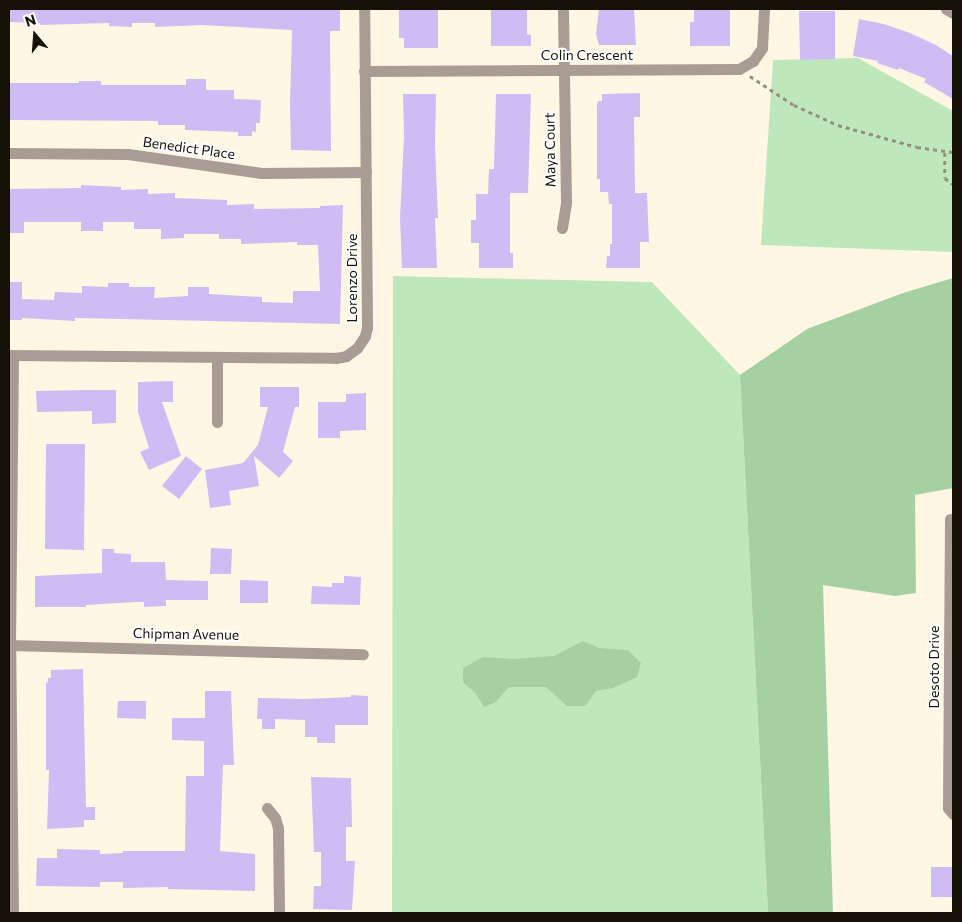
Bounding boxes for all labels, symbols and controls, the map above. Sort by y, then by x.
north arrow [10,10,60,60]
text: N [23,11,38,30]
street label: Colin Crescent [541,47,633,63]
street label: Maya Court [541,113,559,187]
street label: Benedict Place [142,133,236,163]
street label: Lorenzo Drive [344,234,360,322]
street label: Chipman Avenue [133,625,239,643]
street label: Desoto Drive [926,626,942,708]

